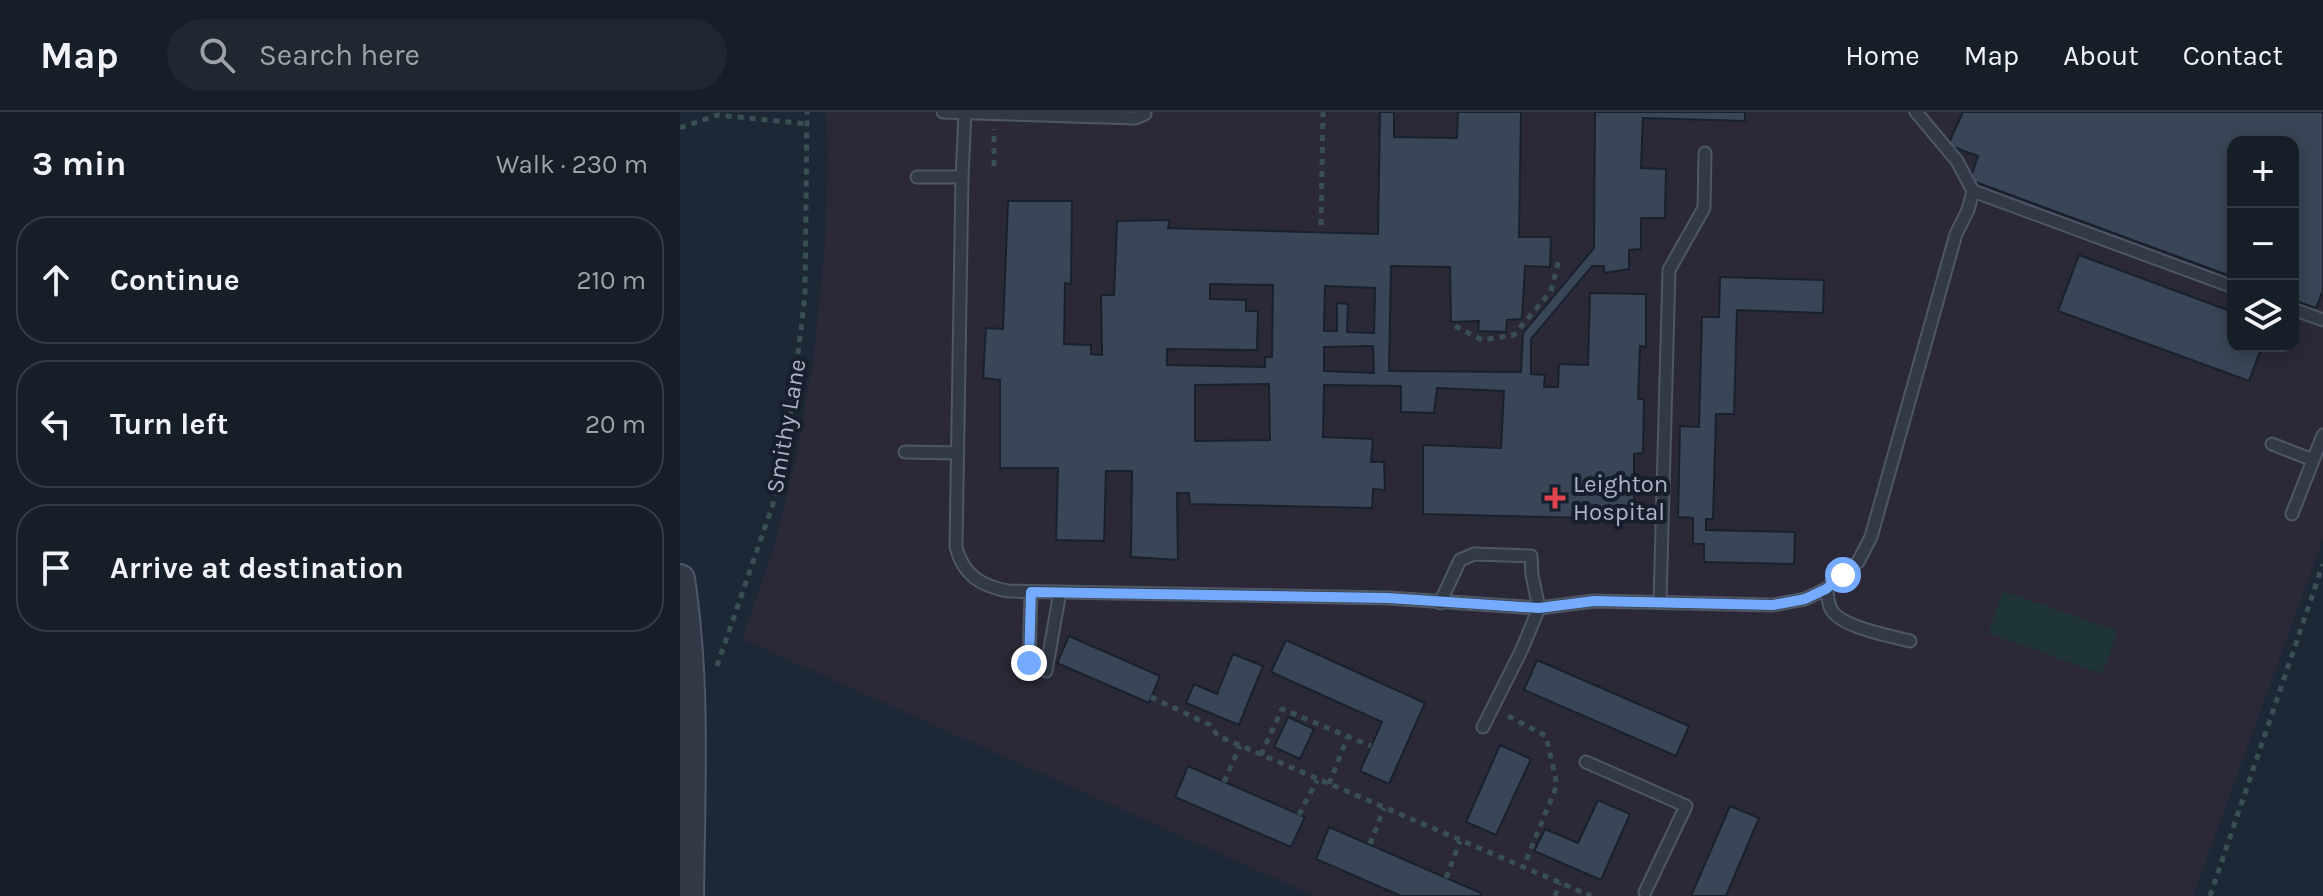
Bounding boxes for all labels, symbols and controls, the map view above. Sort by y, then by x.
search box [167,19,727,91]
text: Map [40,33,119,78]
icon: search [195,33,239,77]
text: Search here [259,37,420,73]
text: Home [1845,39,1920,72]
text: Map [1964,39,2019,72]
text: About [2063,39,2139,72]
text: Contact [2183,39,2283,72]
map controls [2227,136,2299,352]
button: + [2227,136,2299,208]
text: 3 min [32,144,126,184]
text: Walk · 230 m [496,149,648,180]
button: − [2227,208,2299,280]
icon: ahead [34,258,78,302]
text: Continue [110,262,240,298]
text: 210 m [576,265,646,296]
button: layers [2227,280,2299,352]
street label: Smithy Lane [760,357,812,495]
icon: left [34,402,78,446]
text: Turn left [110,406,228,442]
text: 20 m [585,409,646,440]
place label: Leighton Hospital [1573,470,1668,526]
marker: Leighton Hospital [1544,487,1566,509]
icon: arrive [34,546,78,590]
text: Arrive at destination [110,550,404,586]
route start [1825,557,1861,593]
route end [1011,645,1047,681]

